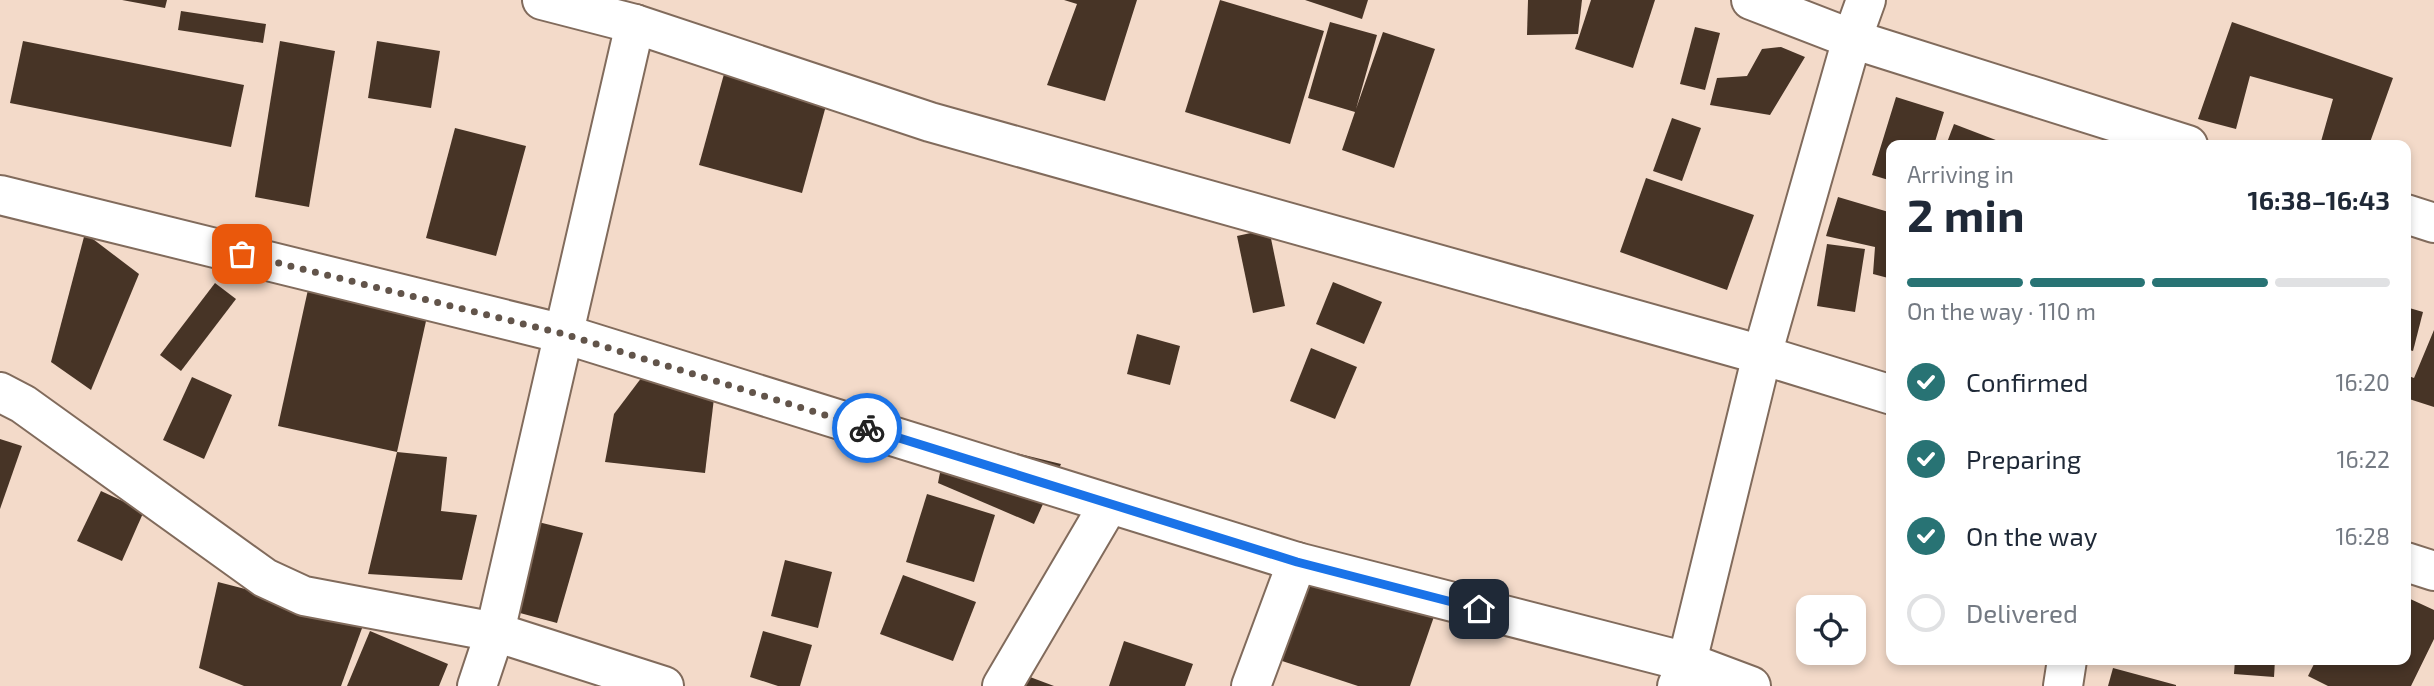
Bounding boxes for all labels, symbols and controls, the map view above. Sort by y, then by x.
text: Arriving in [1907,160,2014,188]
text: 16:38–16:43 [2248,184,2390,215]
text: 2 min [1907,186,2025,241]
pin [212,224,272,284]
icon: bag [223,235,261,273]
text: On the way · 110 m [1907,297,2096,325]
icon: check [1907,363,1945,401]
text: Confirmed [1966,366,2089,397]
text: 16:20 [2335,368,2390,396]
courier [832,393,902,463]
icon: bike [848,409,886,447]
icon: check [1907,440,1945,478]
text: Preparing [1966,443,2081,474]
text: 16:22 [2336,445,2390,473]
icon: check [1907,517,1945,555]
text: On the way [1966,520,2097,551]
text: 16:28 [2335,522,2390,550]
pin [1449,579,1509,639]
icon: home [1460,590,1498,628]
map controls [1796,595,1866,665]
button: locate [1796,595,1866,665]
text: Delivered [1966,597,2078,628]

